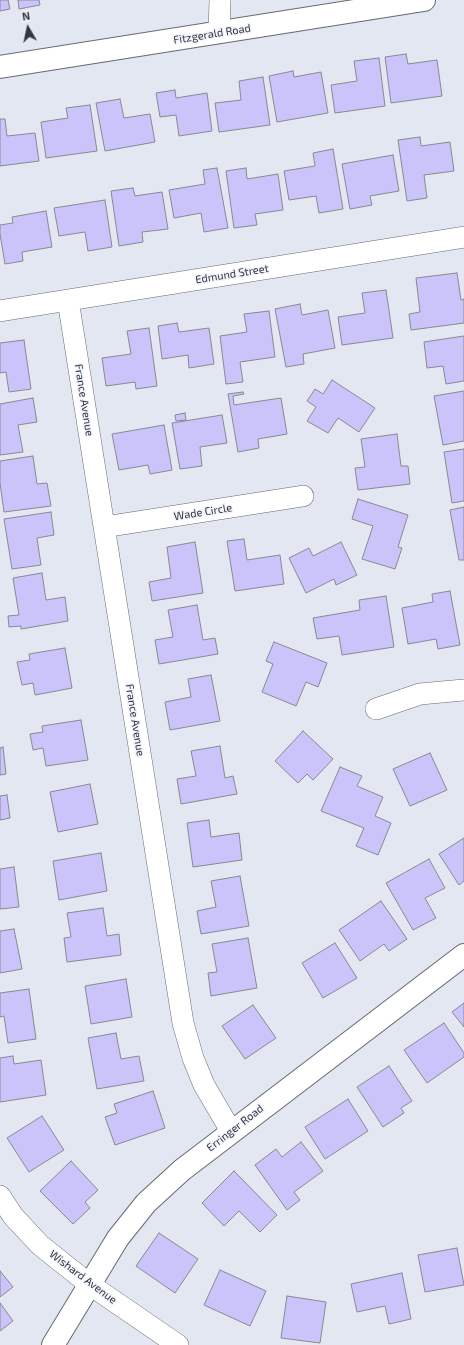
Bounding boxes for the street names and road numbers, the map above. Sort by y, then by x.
street label: Fitzgerald Road [172,21,252,47]
street label: Edmund Street [194,262,270,286]
street label: France Avenue [72,363,96,437]
street label: Wade Circle [173,501,233,523]
street label: France Avenue [123,683,147,757]
street label: Erringer Road [204,1102,266,1154]
street label: Wishard Avenue [47,1247,119,1307]

